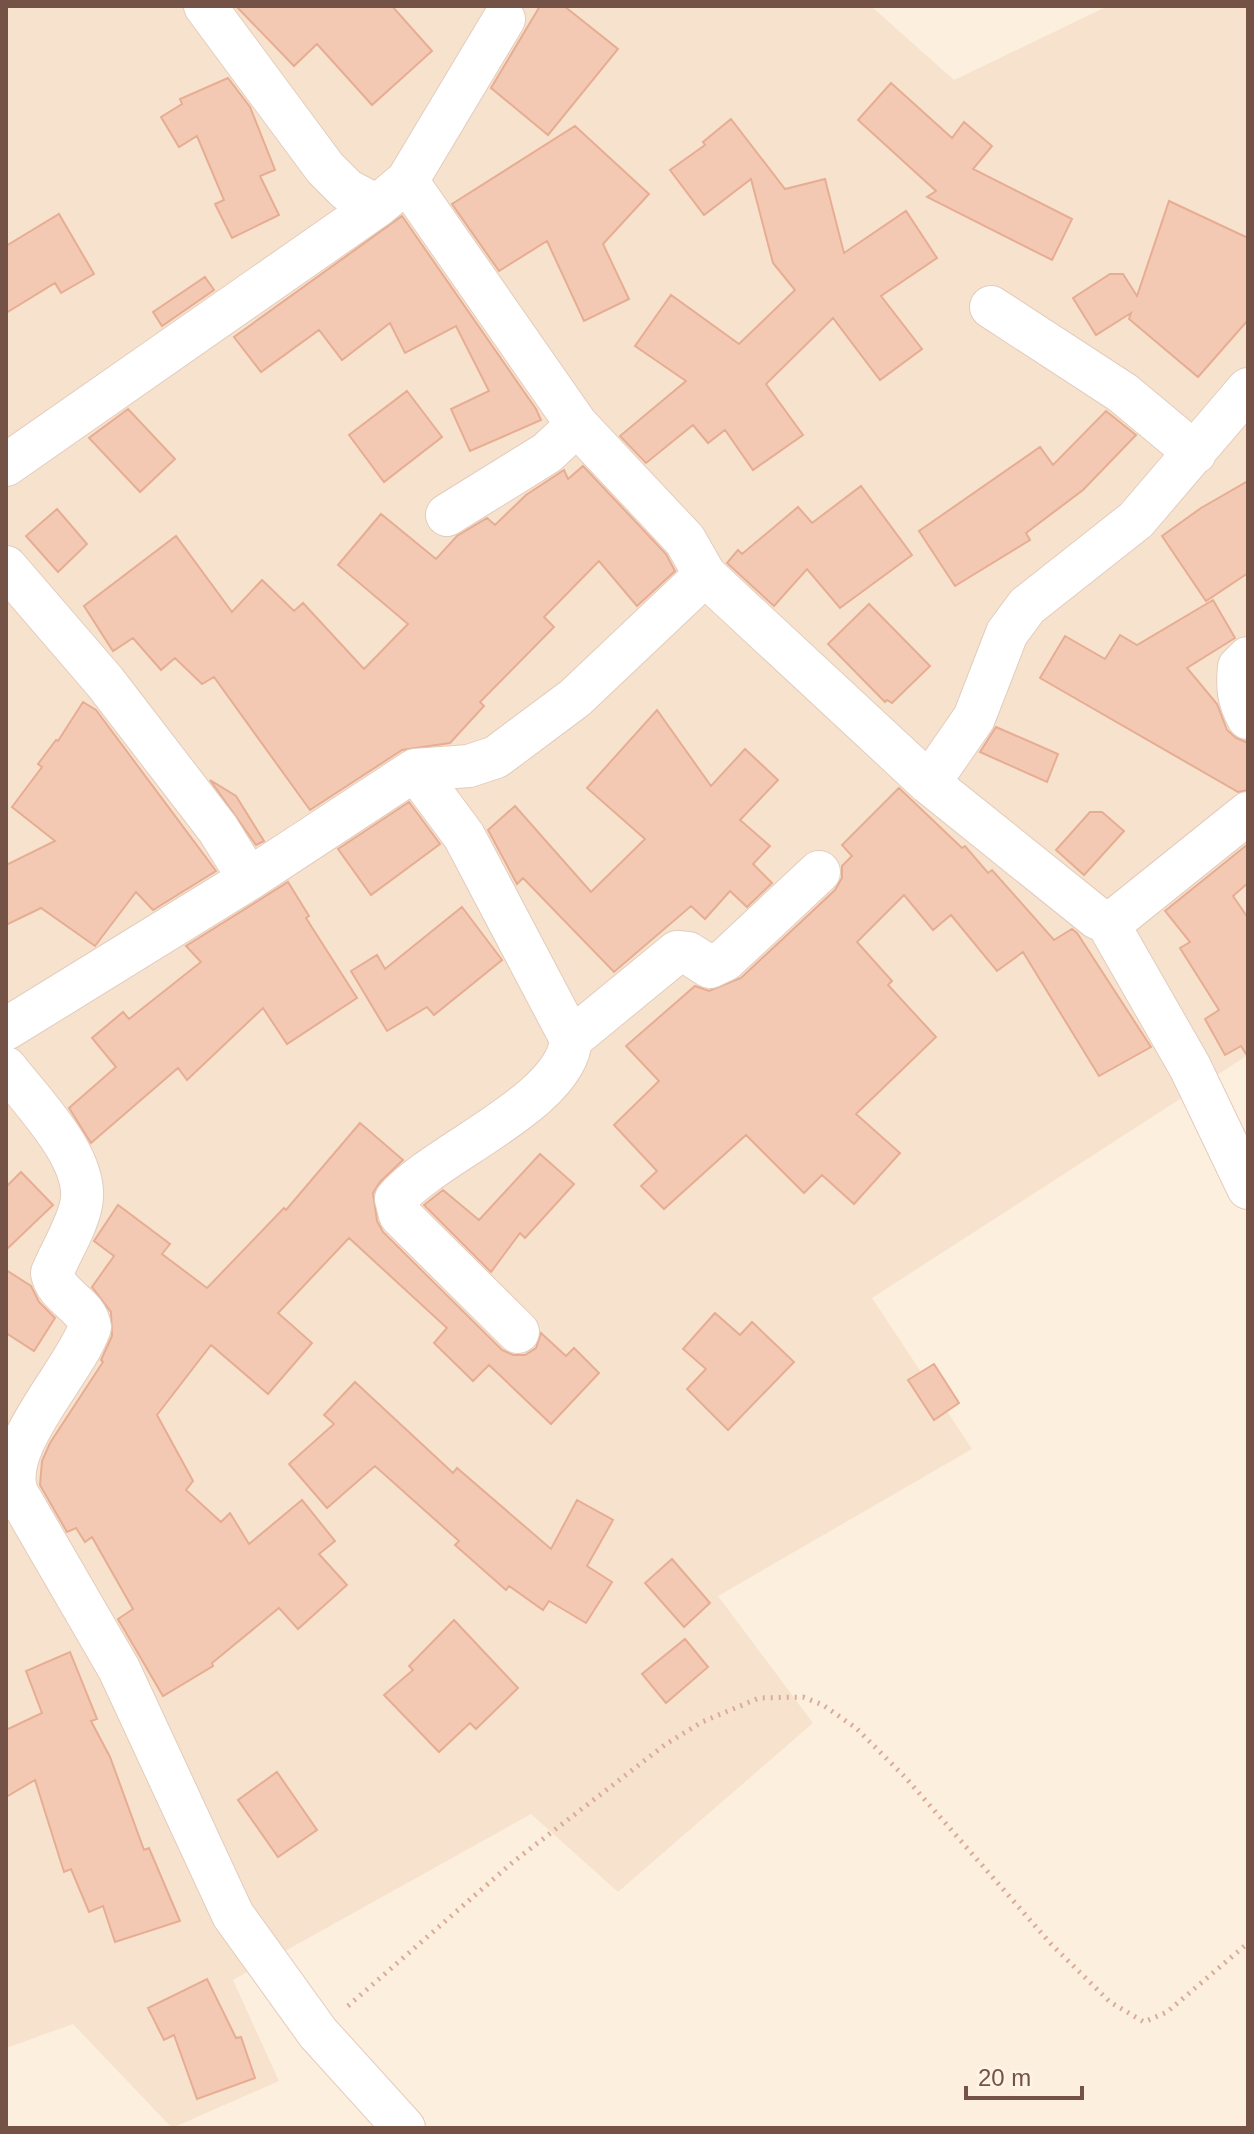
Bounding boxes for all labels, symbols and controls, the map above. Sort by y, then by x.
scale bar [966,2050,1082,2100]
text: 20 m [978,2064,1031,2091]

